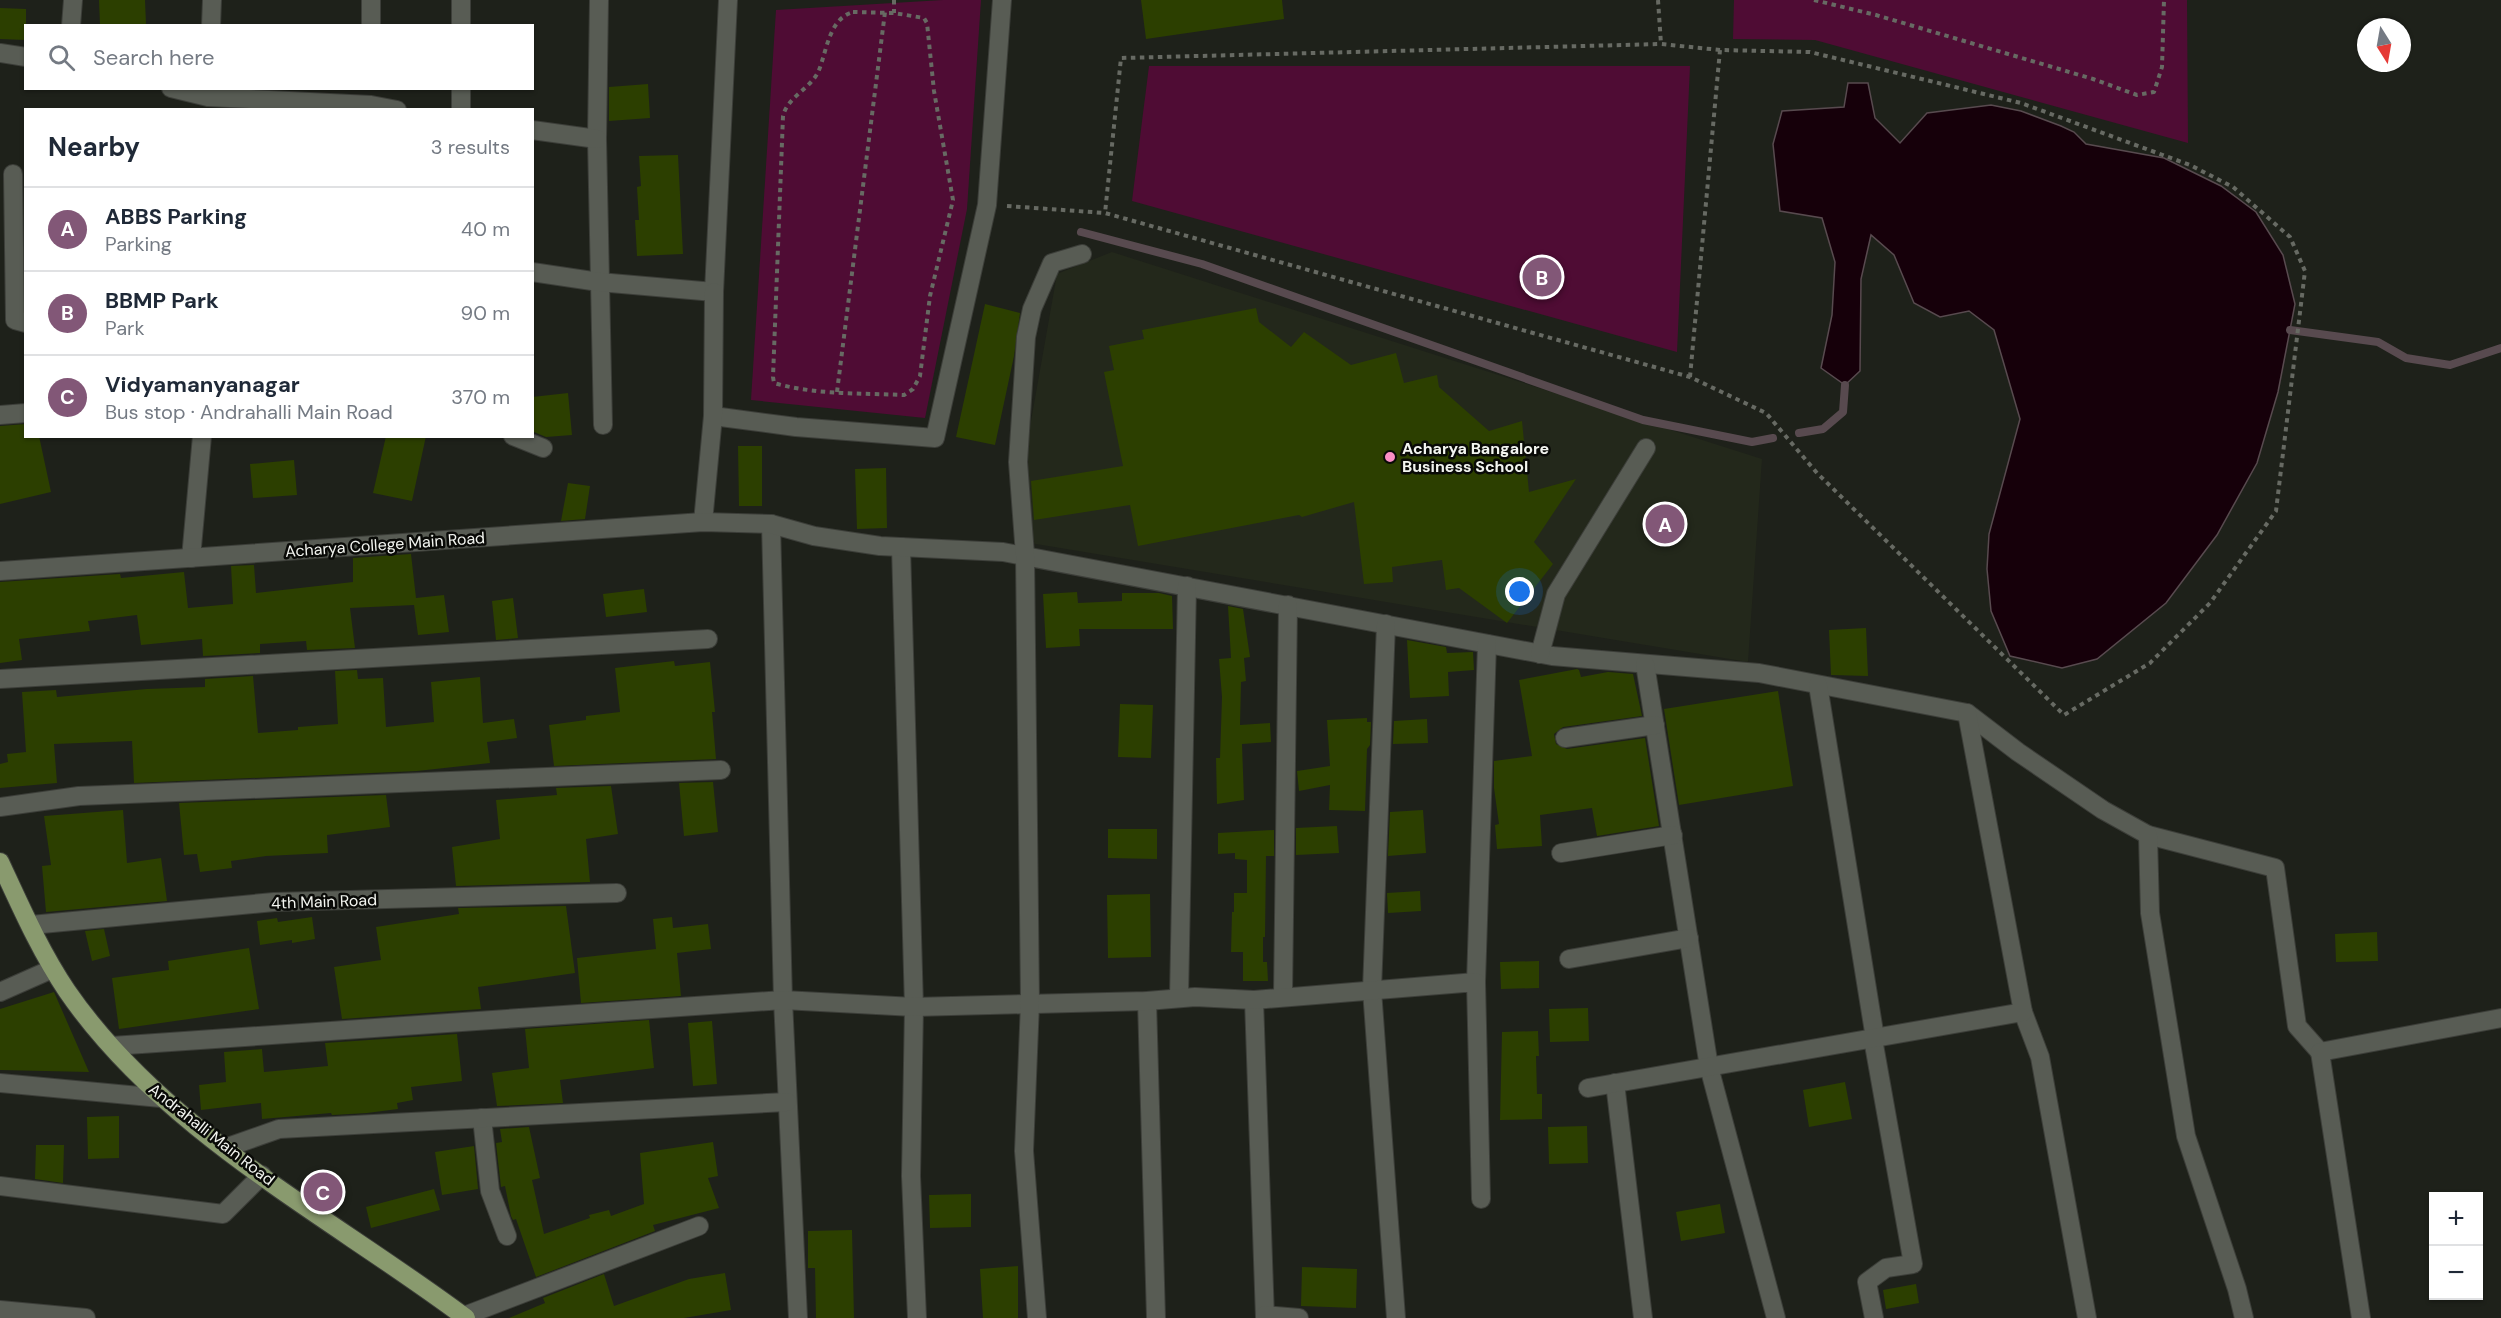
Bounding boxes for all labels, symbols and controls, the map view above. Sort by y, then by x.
north arrow [2357,18,2411,72]
search box [24,24,534,90]
icon: search [45,41,78,74]
text: Search here [93,43,214,72]
text: Nearby [48,130,140,164]
text: 3 results [431,134,510,160]
text: ABBS Parking [105,202,247,231]
text: A [60,216,75,242]
text: 40 m [461,216,510,242]
text: Parking [105,231,172,257]
pin: B [1522,254,1562,300]
text: BBMP Park [105,286,219,315]
text: B [61,300,74,326]
text: 90 m [461,300,510,326]
text: Park [105,315,145,341]
text: Vidyamanyanagar [105,370,300,399]
text: C [60,384,75,410]
text: 370 m [451,384,510,410]
text: Bus stop · Andrahalli Main Road [105,399,393,425]
place label: Acharya Bangalore Business School [1402,438,1549,477]
marker: Acharya Bangalore Business School [1383,450,1397,464]
pin: A [1646,502,1684,546]
street label: Acharya College Main Road [284,527,486,562]
your location [1505,577,1534,606]
street label: 4th Main Road [271,889,377,914]
street label: Andrahalli Main Road [144,1079,279,1190]
pin: C [304,1170,342,1214]
map controls [2429,1192,2483,1300]
button: + [2429,1192,2483,1246]
button: − [2429,1246,2483,1300]

